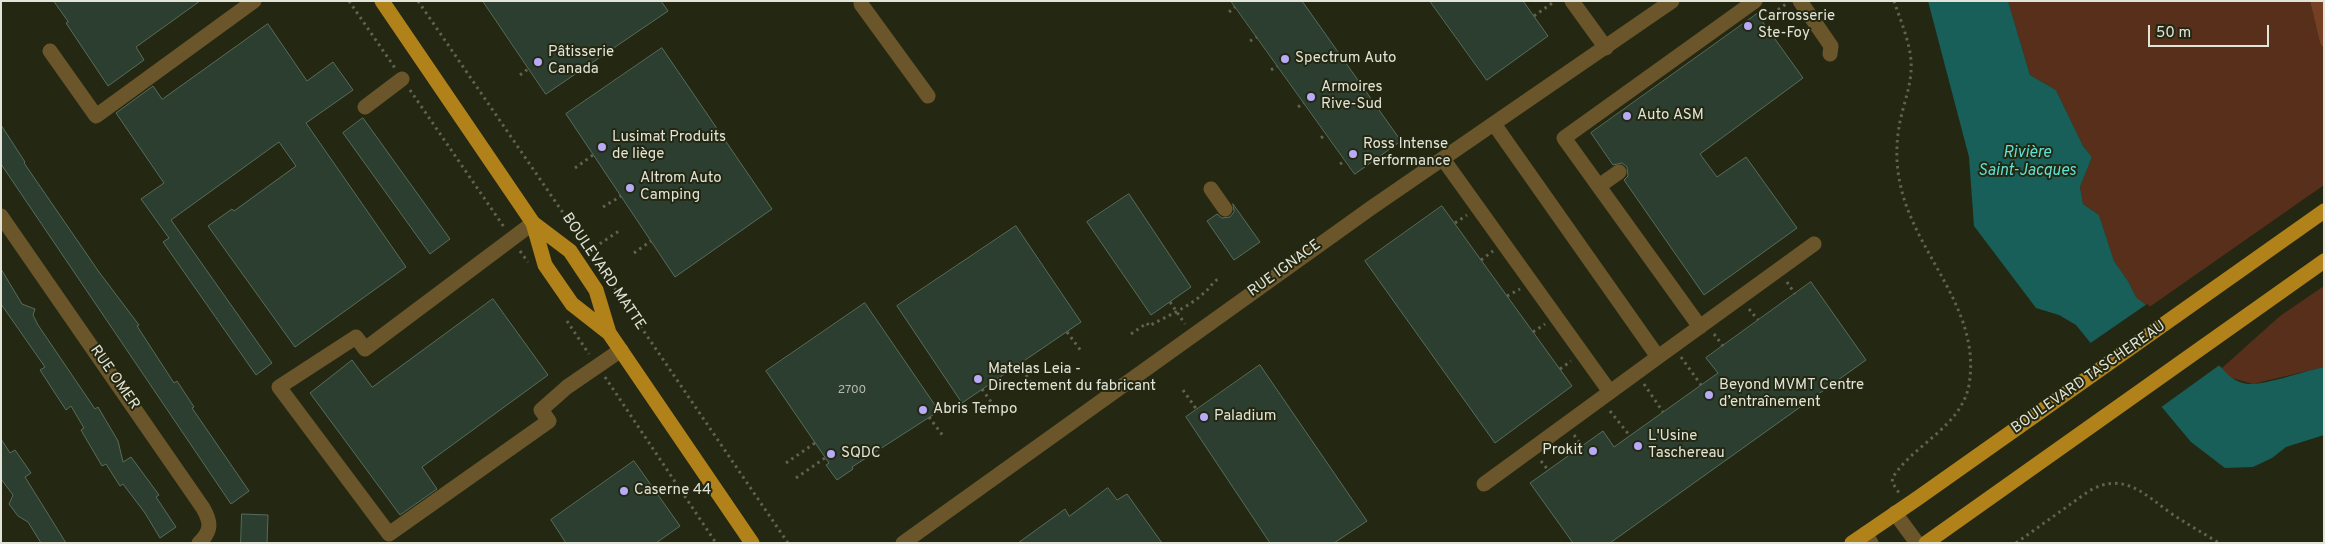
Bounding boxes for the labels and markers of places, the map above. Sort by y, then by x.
place label: Carrosserie Ste-Foy [1758,8,1835,43]
marker: Carrosserie Ste-Foy [1742,20,1754,32]
place label: Pâtisserie Canada [548,44,614,79]
place label: Spectrum Auto [1295,50,1396,68]
marker: Spectrum Auto [1279,53,1291,65]
marker: Pâtisserie Canada [532,56,544,68]
place label: Armoires Rive-Sud [1321,79,1382,114]
marker: Armoires Rive-Sud [1305,91,1317,103]
place label: Auto ASM [1637,107,1704,125]
marker: Auto ASM [1621,110,1633,122]
place label: Lusimat Produits de liège [612,129,726,164]
place label: Ross Intense Performance [1363,136,1451,171]
marker: Lusimat Produits de liège [596,141,608,153]
marker: Ross Intense Performance [1347,148,1359,160]
place label: Altrom Auto Camping [640,170,722,205]
marker: Altrom Auto Camping [624,182,636,194]
place label: Matelas Leia - Directement du fabricant [988,361,1156,396]
marker: Matelas Leia - Directement du fabricant [972,373,984,385]
place label: Beyond MVMT Centre d’entraînement [1719,377,1864,412]
marker: Beyond MVMT Centre d’entraînement [1703,389,1715,401]
place label: Abris Tempo [933,401,1017,419]
marker: Abris Tempo [917,404,929,416]
place label: Paladium [1214,408,1277,426]
marker: Paladium [1198,411,1210,423]
place label: L'Usine Taschereau [1648,428,1725,463]
marker: L'Usine Taschereau [1632,440,1644,452]
place label: Prokit [1542,442,1583,460]
place label: SQDC [841,445,881,463]
marker: Prokit [1587,445,1599,457]
marker: SQDC [825,448,837,460]
place label: Caserne 44 [634,482,711,500]
marker: Caserne 44 [618,485,630,497]

